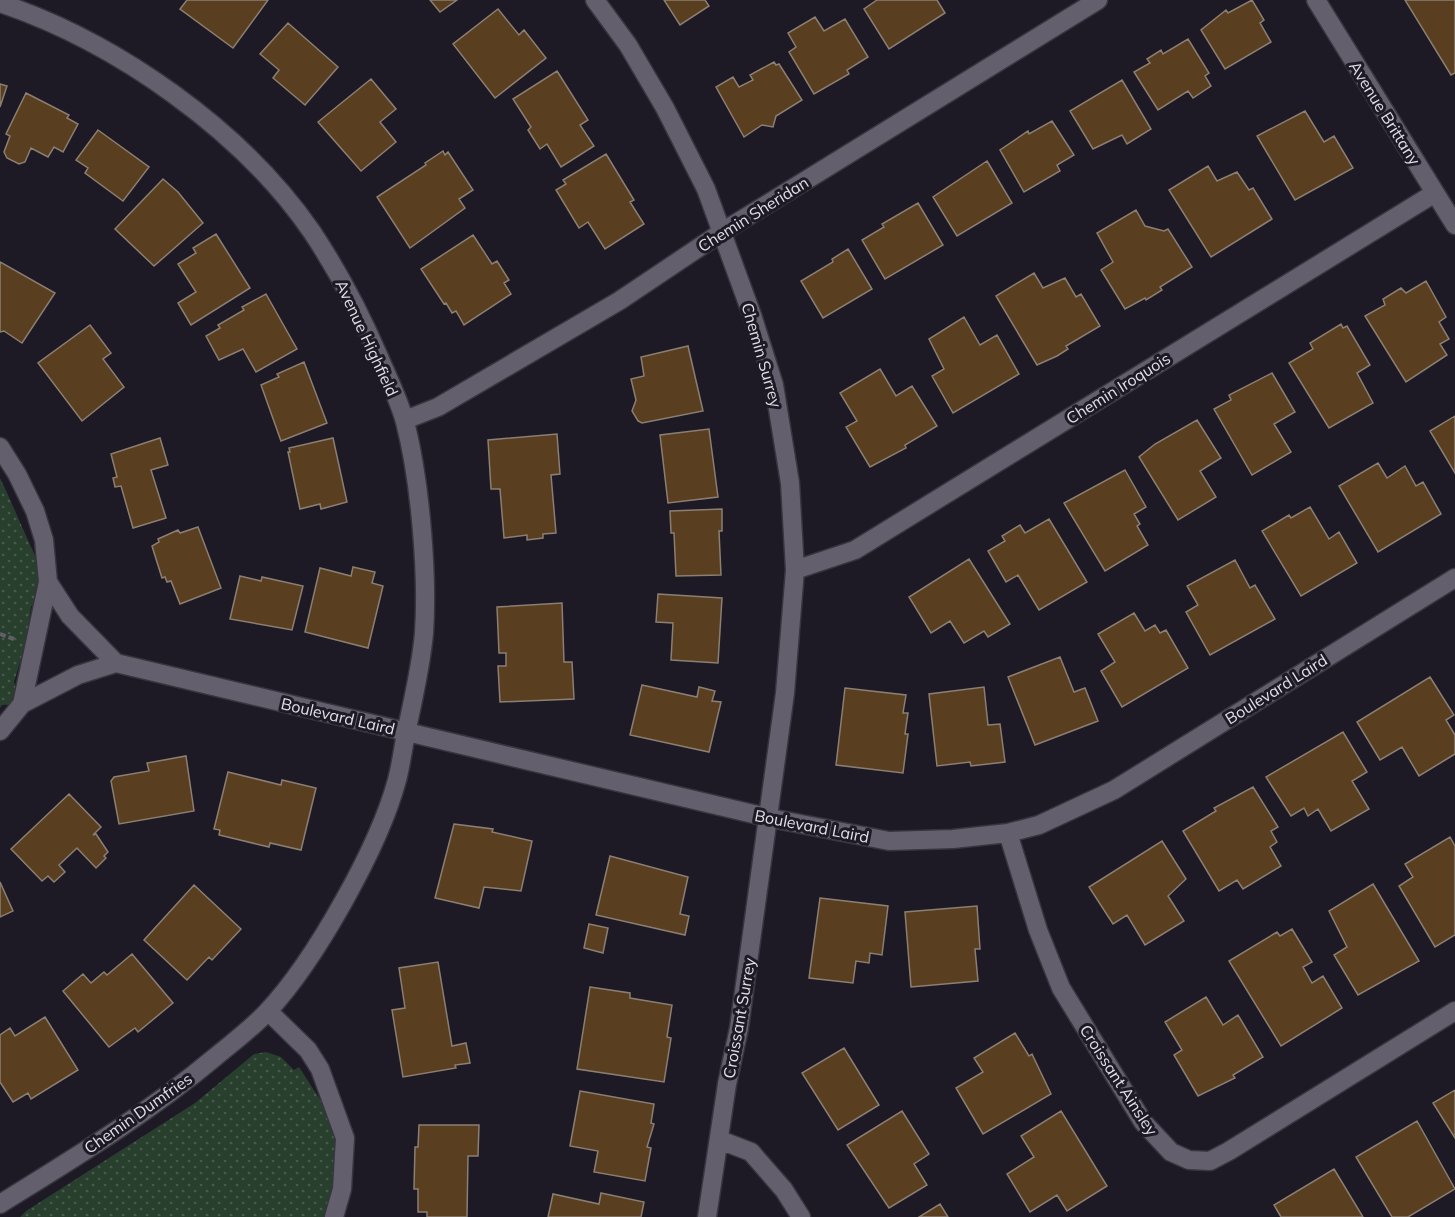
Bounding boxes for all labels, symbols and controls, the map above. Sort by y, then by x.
street label: Avenue Brittany [1345,57,1425,169]
street label: Chemin Sheridan [694,172,812,256]
street label: Avenue Highfield [331,277,403,399]
street label: Chemin Surrey [737,300,787,410]
street label: Chemin Iroquois [1062,348,1174,428]
street label: Boulevard Laird [1221,650,1331,728]
street label: Boulevard Laird [279,693,397,739]
street label: Boulevard Laird [753,805,871,847]
street label: Croissant Surrey [719,956,760,1080]
street label: Croissant Ainsley [1076,1021,1163,1140]
street label: Chemin Dumfries [80,1068,196,1158]

